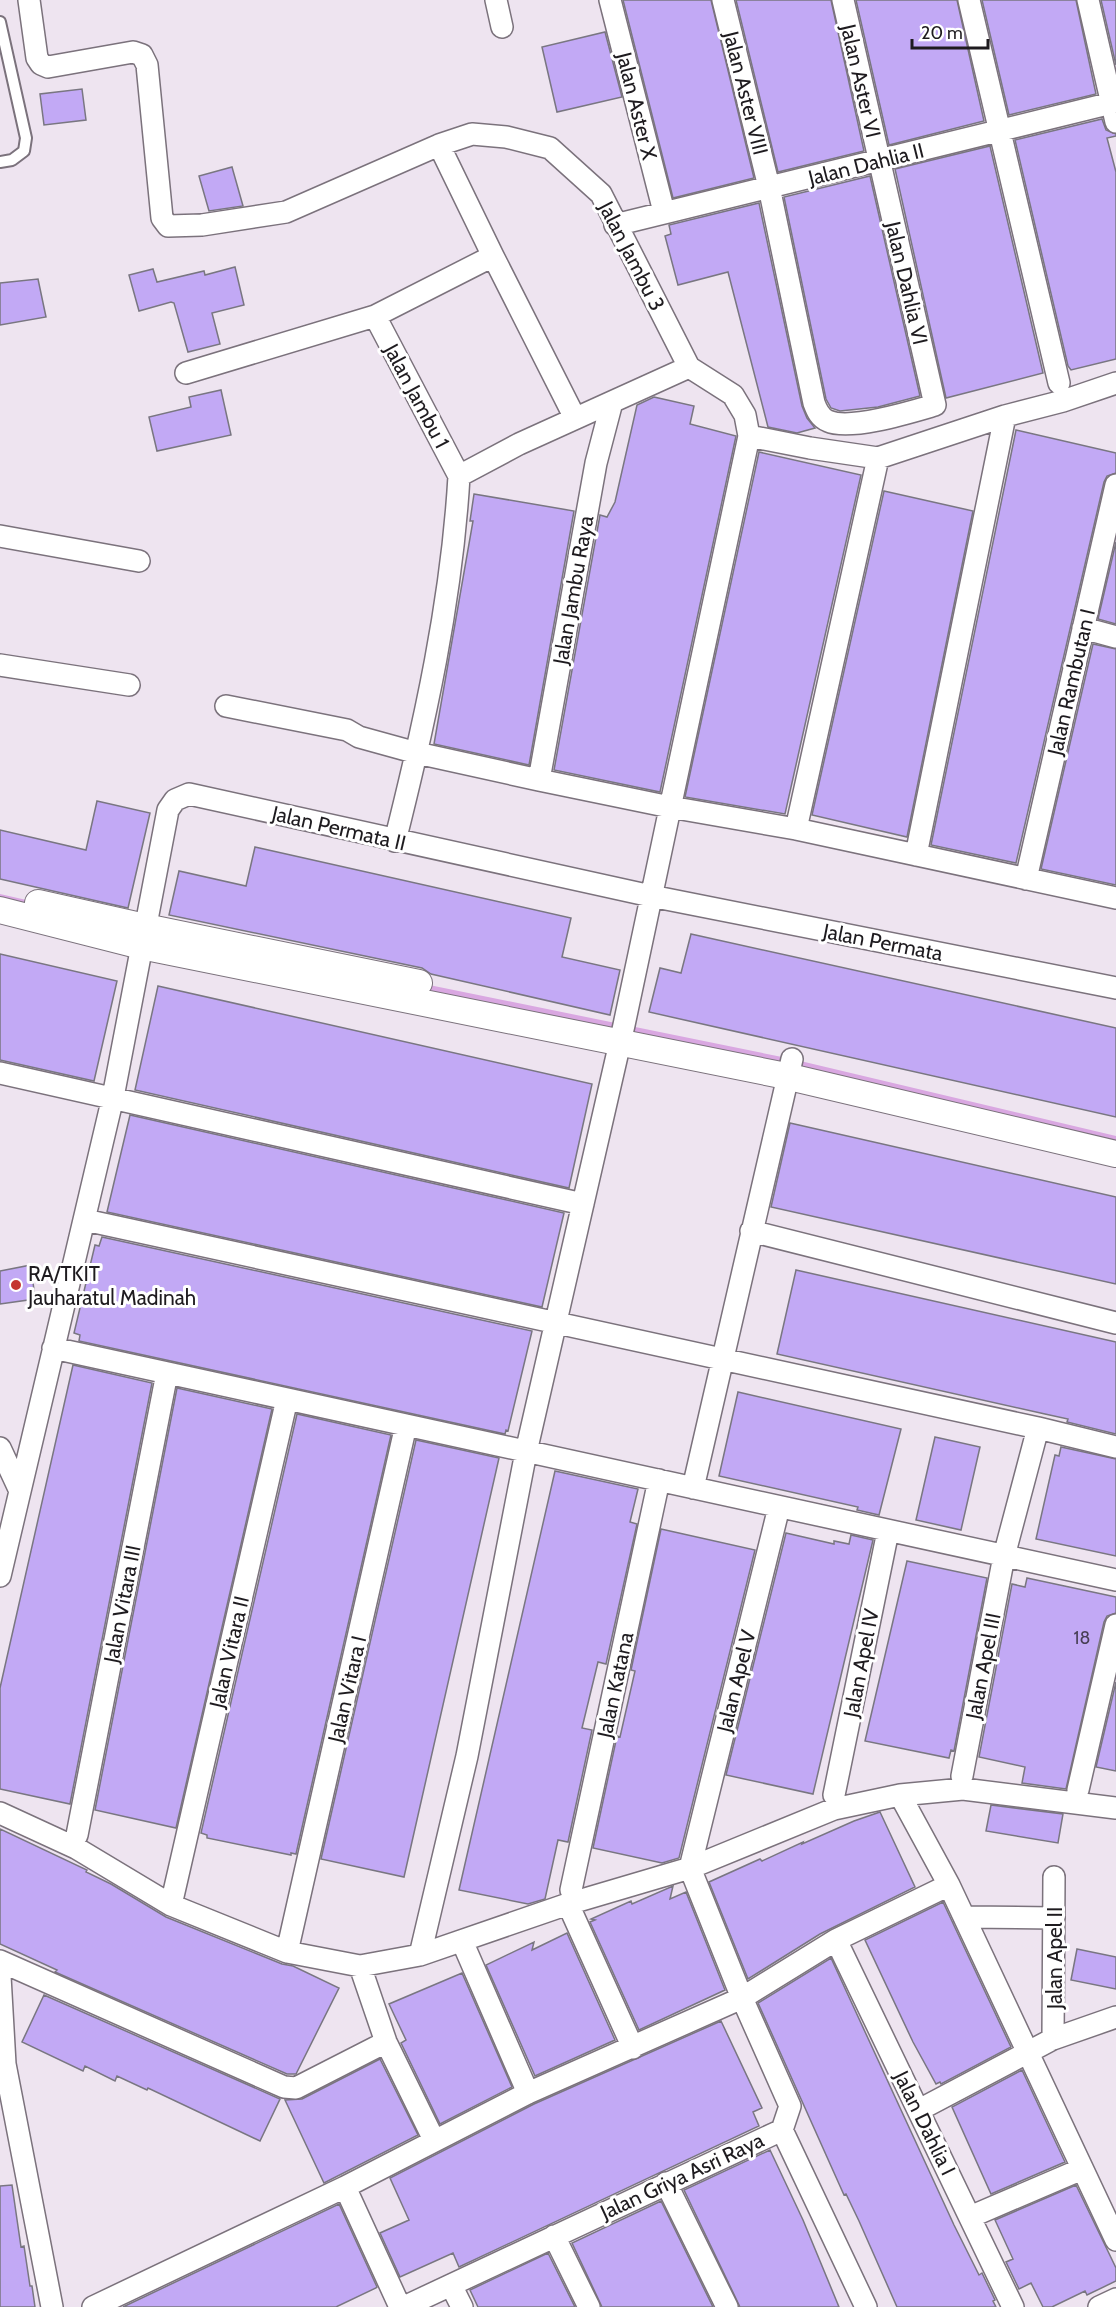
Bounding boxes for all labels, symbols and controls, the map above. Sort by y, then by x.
scale bar [912,12,988,50]
street label: Jalan Aster VI [836,21,886,140]
text: 20 m [921,22,963,44]
street label: Jalan Aster VIII [718,28,773,157]
street label: Jalan Aster X [611,49,663,163]
street label: Jalan Dahlia II [805,138,926,191]
street label: Jalan Jambu 3 [593,196,670,315]
street label: Jalan Dahlia VI [880,218,933,347]
street label: Jalan Jambu 1 [379,339,455,452]
street label: Jalan Jambu Raya [547,514,598,667]
street label: Jalan Rambutan I [1042,606,1100,759]
street label: Jalan Permata II [269,800,408,856]
street label: Jalan Permata [820,918,945,966]
place label: RA/TKIT Jauharatul Madinah [27,1261,196,1310]
marker: RA/TKIT Jauharatul Madinah [9,1278,23,1292]
street label: Jalan Vitara III [98,1543,146,1666]
street label: Jalan Vitara II [204,1594,254,1711]
street label: Jalan Apel IV [838,1606,884,1720]
street label: Jalan Apel III [960,1611,1006,1722]
street label: Jalan Apel V [711,1627,761,1736]
house number: 18 [1074,1627,1090,1649]
street label: Jalan Katana [591,1630,638,1741]
street label: Jalan Vitara I [322,1633,371,1746]
street label: Jalan Apel II [1042,1907,1067,2010]
street label: Jalan Dahlia I [889,2066,961,2179]
street label: Jalan Griya Asri Raya [595,2127,768,2225]

